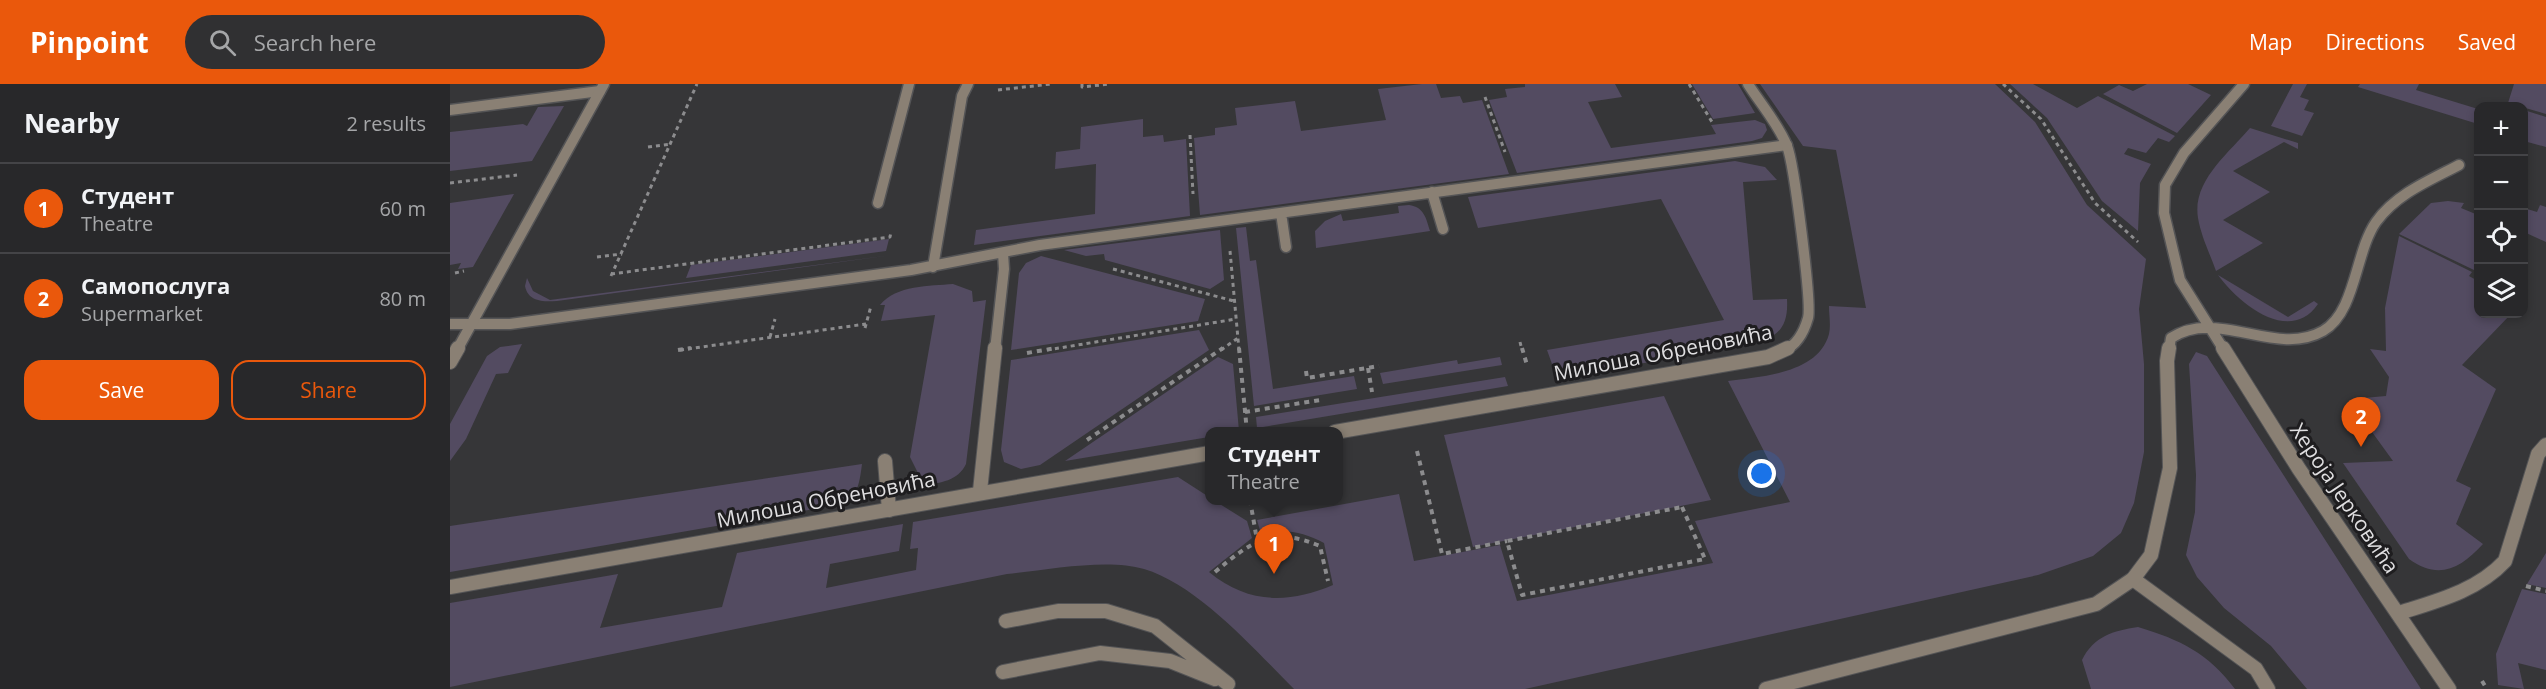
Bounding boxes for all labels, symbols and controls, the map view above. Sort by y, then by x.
search box [185,15,605,69]
text: Pinpoint [30,23,149,61]
icon: search [206,26,239,59]
text: Search here [254,27,376,57]
text: Map [2249,28,2292,56]
text: Directions [2325,28,2425,56]
text: Saved [2458,28,2516,56]
map controls [2474,102,2528,318]
button: + [2474,102,2528,156]
text: Nearby [24,105,119,141]
text: 2 results [346,110,426,137]
button: − [2474,156,2528,210]
text: Студент [81,180,174,210]
text: 1 [38,195,49,222]
text: 60 m [379,195,426,222]
text: Theatre [81,210,153,237]
button: locate [2474,210,2528,264]
button: layers [2474,264,2528,318]
text: Самопослуга [81,270,230,300]
text: 2 [38,285,49,312]
text: 80 m [379,285,426,312]
text: Supermarket [81,300,203,327]
street label: Милоша Обреновића [1551,317,1775,387]
button: Save [24,360,219,420]
button: Share [231,360,426,420]
pin: 2 [2342,398,2380,447]
street label: Хероја Јерковића [2284,417,2406,579]
popup [1205,427,1343,505]
text: Студент [1227,438,1321,468]
your location [1747,459,1776,488]
street label: Милоша Обреновића [714,464,938,534]
text: Theatre [1227,468,1300,495]
pin: 1 [1254,524,1294,574]

